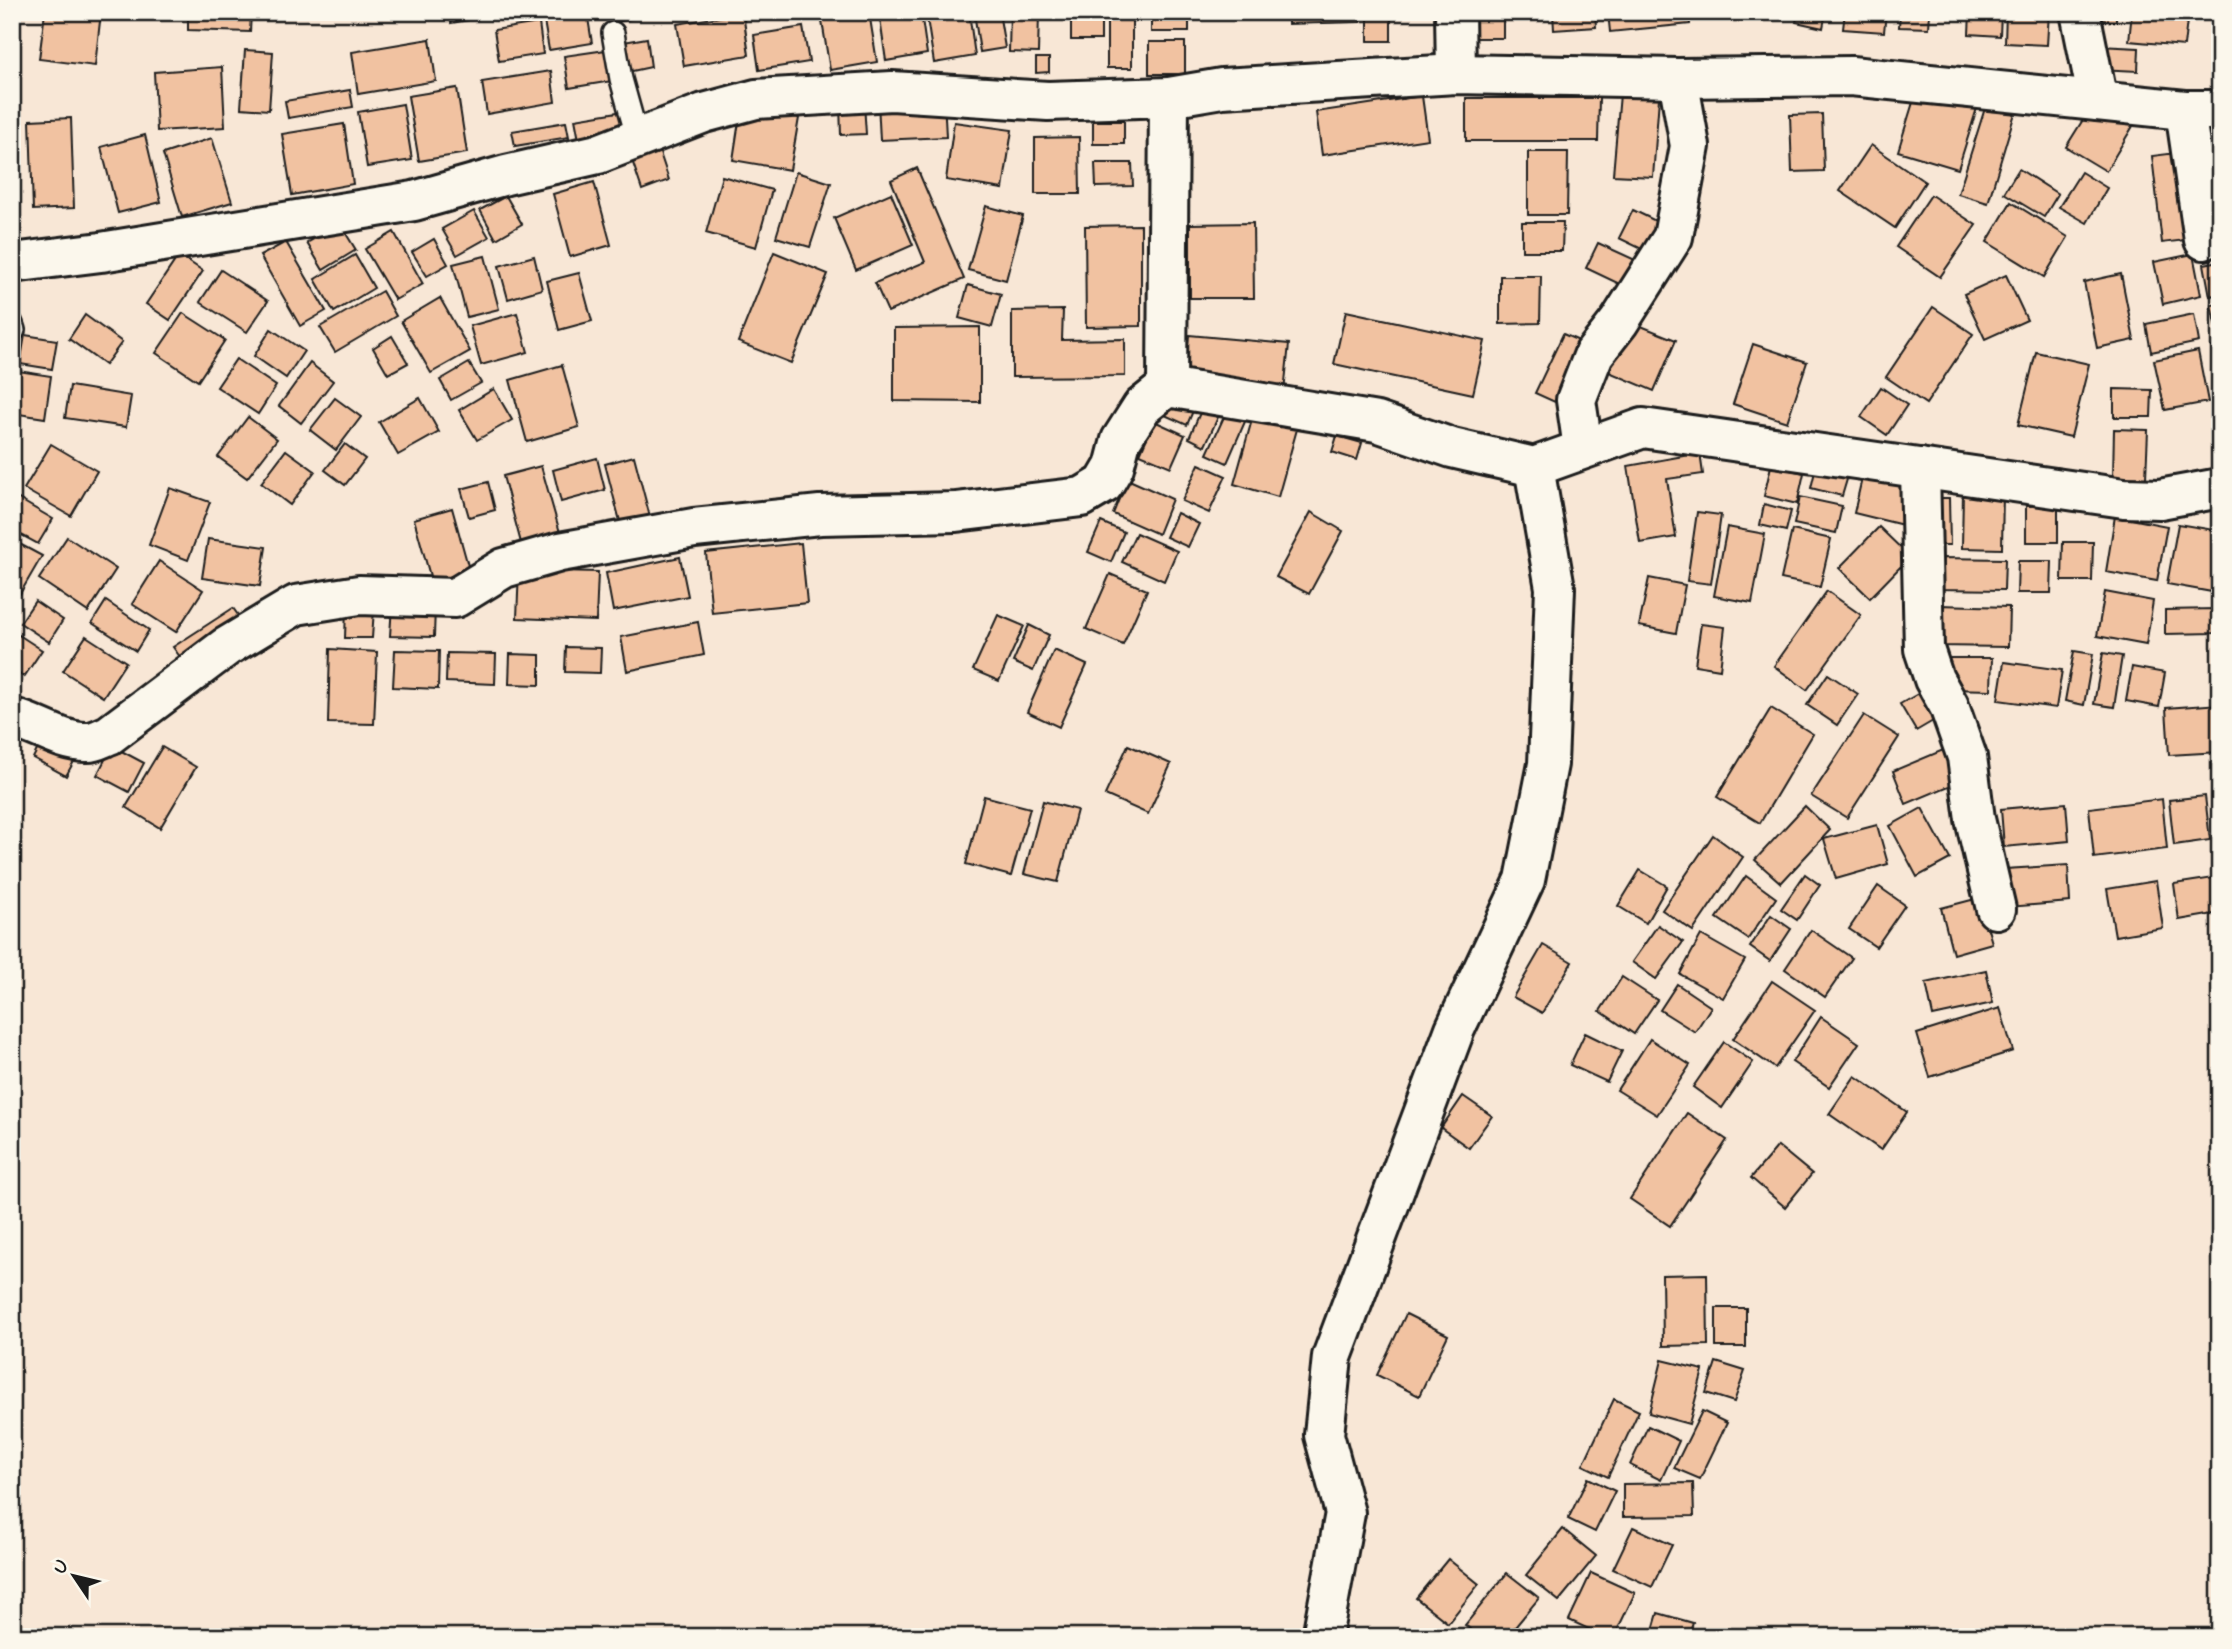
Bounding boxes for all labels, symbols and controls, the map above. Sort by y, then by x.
north arrow [38,1540,108,1610]
text: U [48,1555,75,1579]

